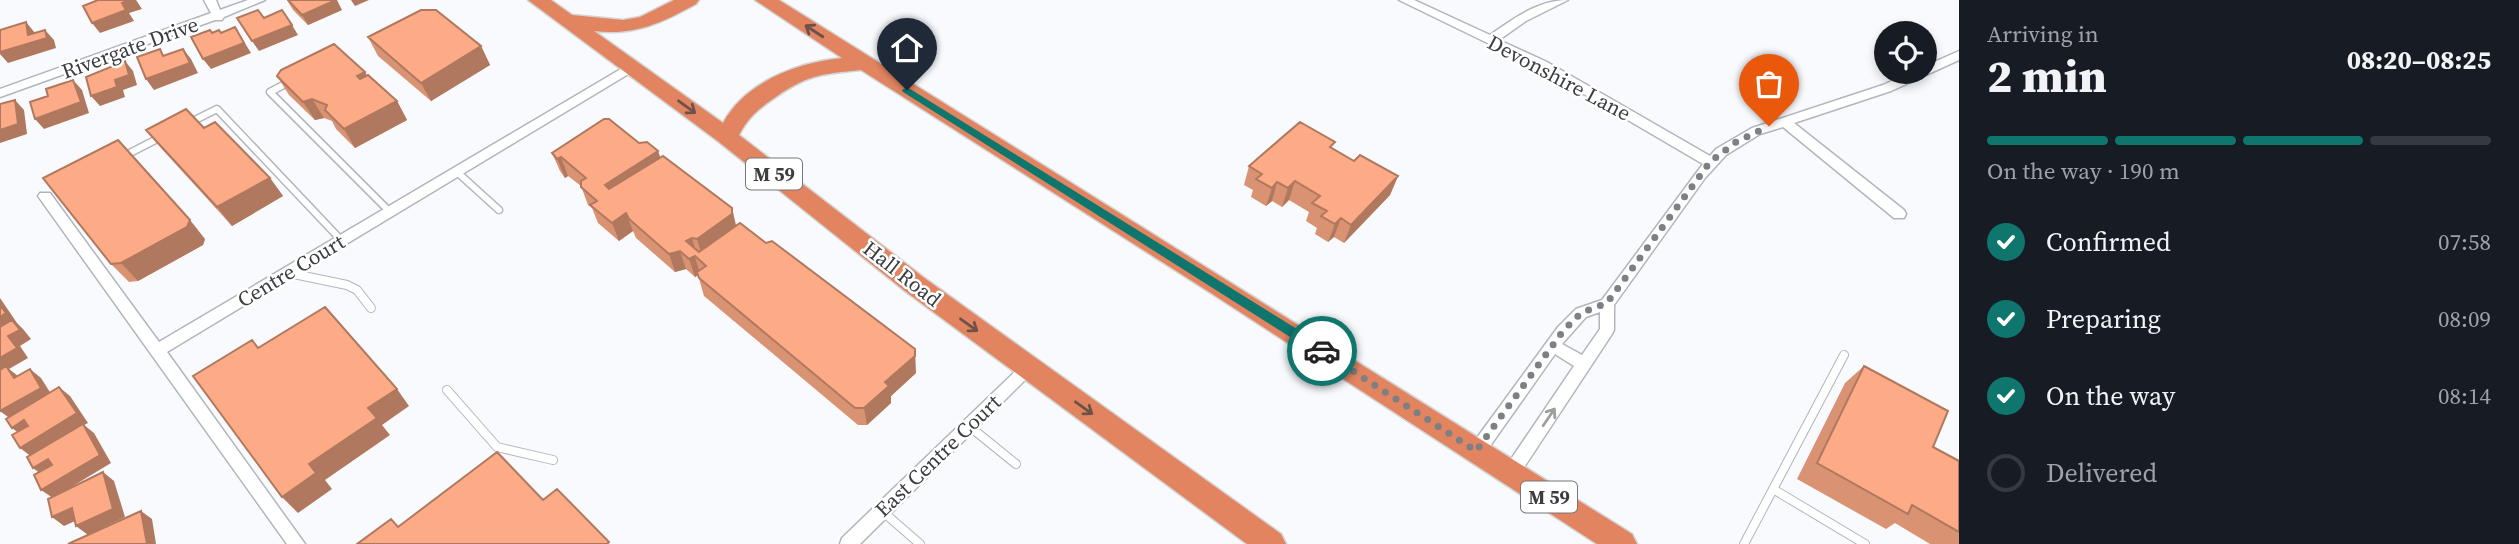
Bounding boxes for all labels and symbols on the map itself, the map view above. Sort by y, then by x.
street label: Rivergate Drive [57,9,202,86]
pin [877,18,937,90]
one-way arrow [805,24,824,39]
street label: Devonshire Lane [1482,28,1636,128]
pin [1739,54,1799,126]
one-way arrow [677,100,695,115]
road number: M 59 [746,158,802,190]
street label: Centre Court [232,227,350,314]
street label: Hall Road [857,234,947,313]
courier [1287,316,1357,386]
one-way arrow [959,317,977,332]
street label: East Centre Court [868,388,1007,523]
one-way arrow [1074,401,1092,416]
one-way arrow [1542,407,1556,427]
road number: M 59 [1521,482,1577,512]

